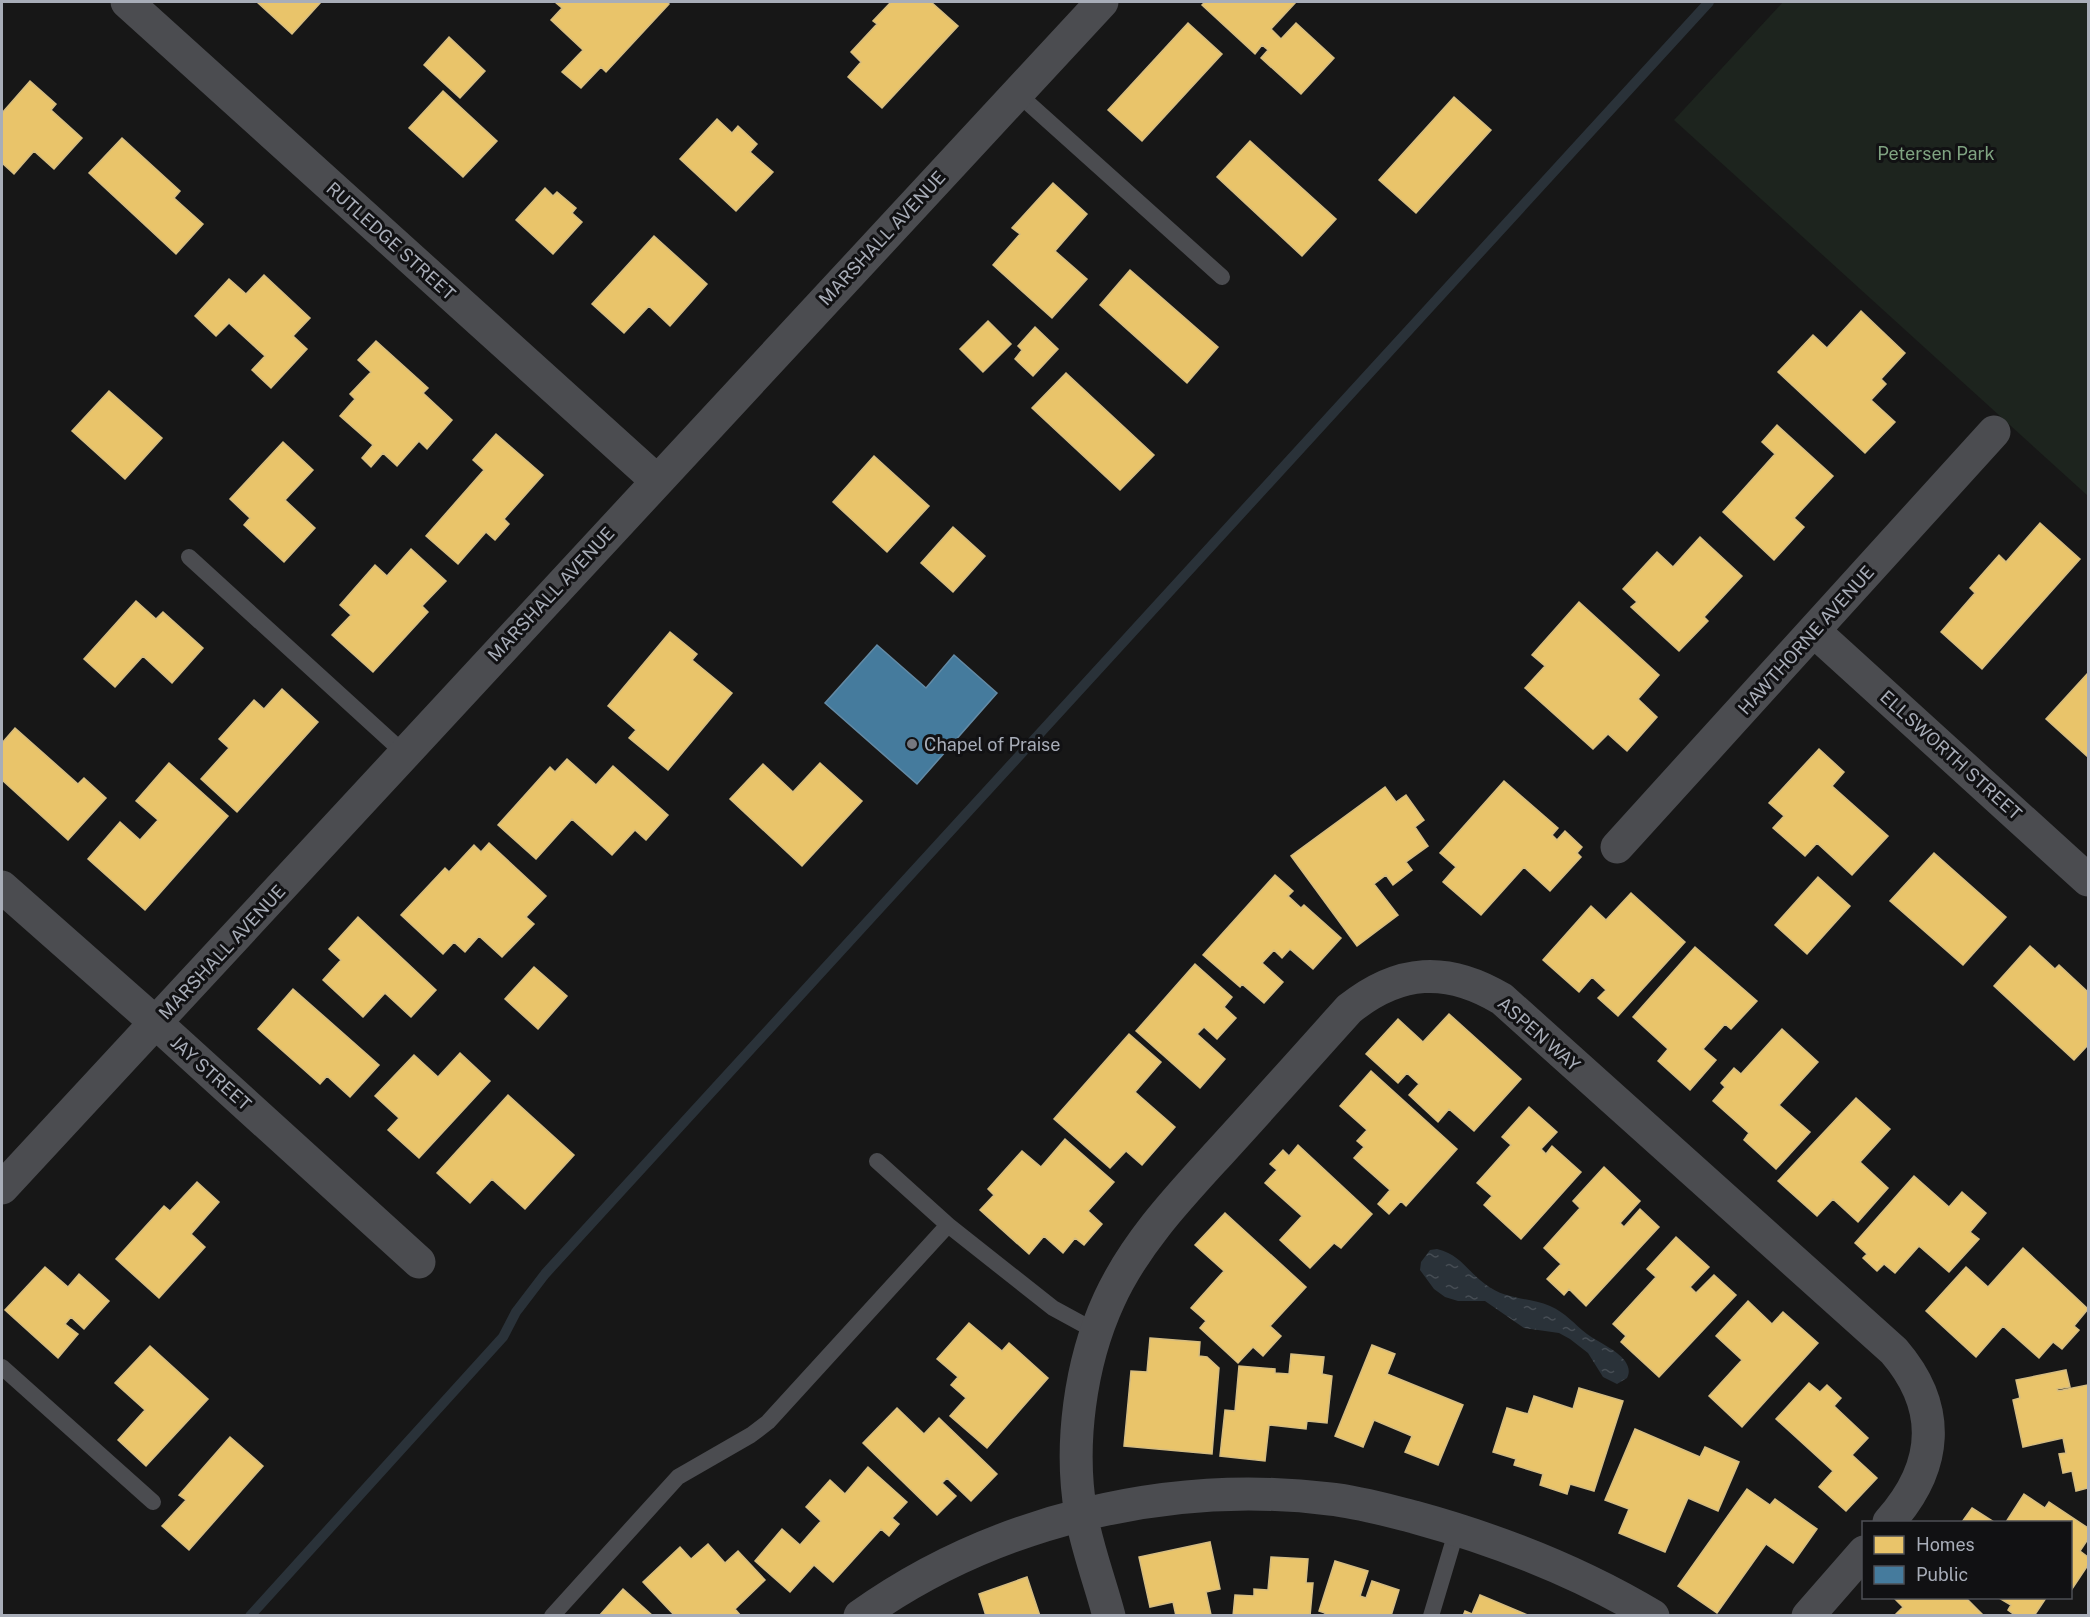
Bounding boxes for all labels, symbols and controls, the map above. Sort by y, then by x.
park label: Petersen Park [1877,143,1995,164]
street label: MARSHALL AVENUE [814,167,950,309]
street label: RUTLEDGE STREET [322,178,460,305]
street label: MARSHALL AVENUE [483,523,619,665]
street label: HAWTHORNE AVENUE [1734,561,1878,719]
street label: ELLSWORTH STREET [1876,686,2026,824]
place label: Chapel of Praise [924,734,1060,755]
marker: Chapel of Praise [905,737,919,751]
street label: MARSHALL AVENUE [154,881,290,1023]
street label: ASPEN WAY [1494,993,1585,1076]
street label: JAY STREET [166,1031,256,1115]
legend [1862,1521,2072,1599]
text: Homes [1916,1534,1975,1555]
text: Public [1916,1564,1968,1585]

